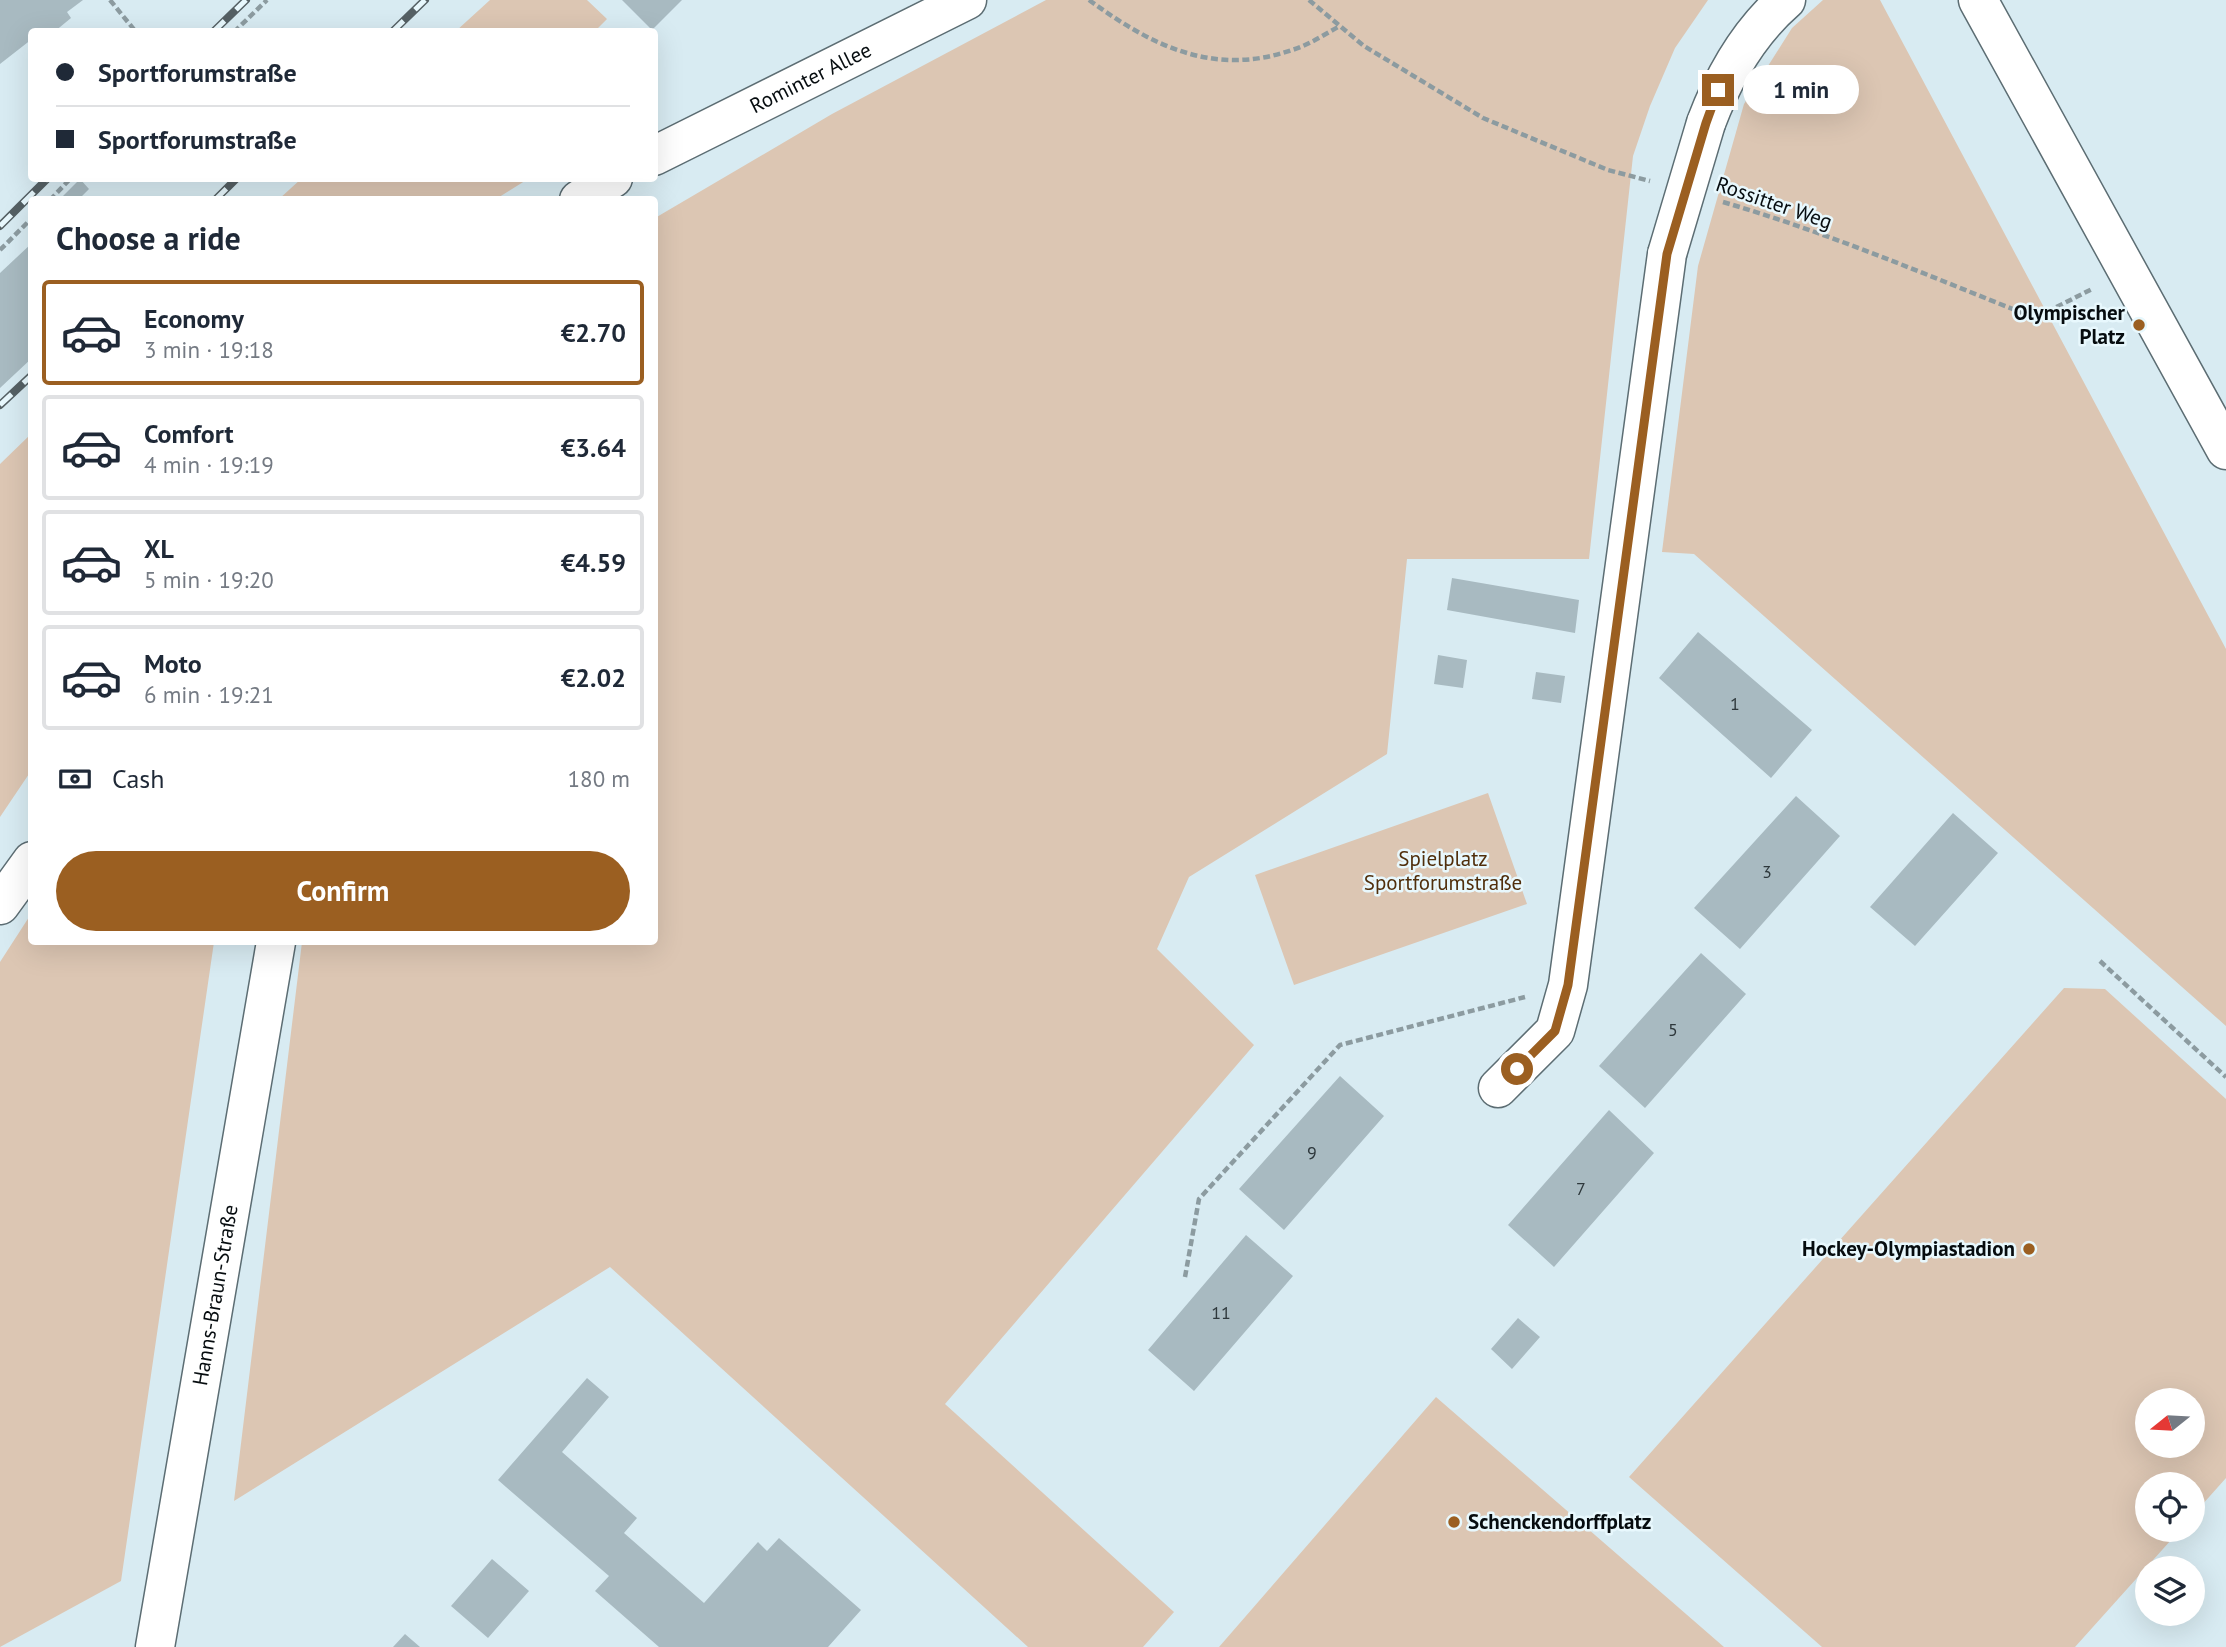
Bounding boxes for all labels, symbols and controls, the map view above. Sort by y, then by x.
street label: Rominter Allee [745,36,876,119]
text: Sportforumstraße [98,56,297,89]
callout: 1 min [1742,66,1858,114]
route end [1702,74,1734,106]
text: 1 min [1773,75,1829,104]
text: Sportforumstraße [98,123,297,156]
street label: Rossitter Weg [1712,170,1836,235]
text: Choose a ride [56,217,241,259]
place label: Olympischer Platz [2013,299,2126,350]
icon: car [60,301,123,364]
text: Economy [144,302,244,335]
text: €2.70 [561,316,626,349]
marker: Olympischer Platz [2131,317,2147,333]
text: 3 min · 19:18 [144,335,274,364]
icon: car [60,416,123,479]
text: Comfort [144,417,234,450]
text: €3.64 [561,431,626,464]
text: 4 min · 19:19 [144,450,274,479]
icon: car [60,531,123,594]
text: XL [144,532,174,565]
text: €4.59 [561,546,626,579]
text: 5 min · 19:20 [144,565,274,594]
icon: car [60,646,123,709]
text: Moto [144,647,202,680]
text: €2.02 [561,661,626,694]
text: 6 min · 19:21 [144,680,274,709]
house number: 1 [1730,692,1740,715]
icon: cash [56,760,94,798]
text: Cash [112,762,164,795]
text: 180 m [568,764,630,793]
park label: Spielplatz Sportforumstraße [1364,845,1522,896]
button: Confirm [56,851,630,931]
house number: 3 [1762,860,1772,883]
house number: 5 [1668,1018,1678,1041]
route start [1501,1053,1533,1085]
house number: 9 [1307,1141,1317,1164]
house number: 7 [1576,1177,1586,1200]
street label: Hanns-Braun-Straße [186,1203,244,1388]
place label: Hockey-Olympiastadion [1802,1235,2015,1262]
marker: Hockey-Olympiastadion [2021,1241,2037,1257]
house number: 11 [1211,1301,1231,1324]
north arrow [2135,1388,2205,1458]
map controls [2135,1388,2205,1626]
button: locate [2135,1472,2205,1542]
place label: Schenckendorffplatz [1468,1508,1651,1535]
marker: Schenckendorffplatz [1446,1514,1462,1530]
button: layers [2135,1556,2205,1626]

